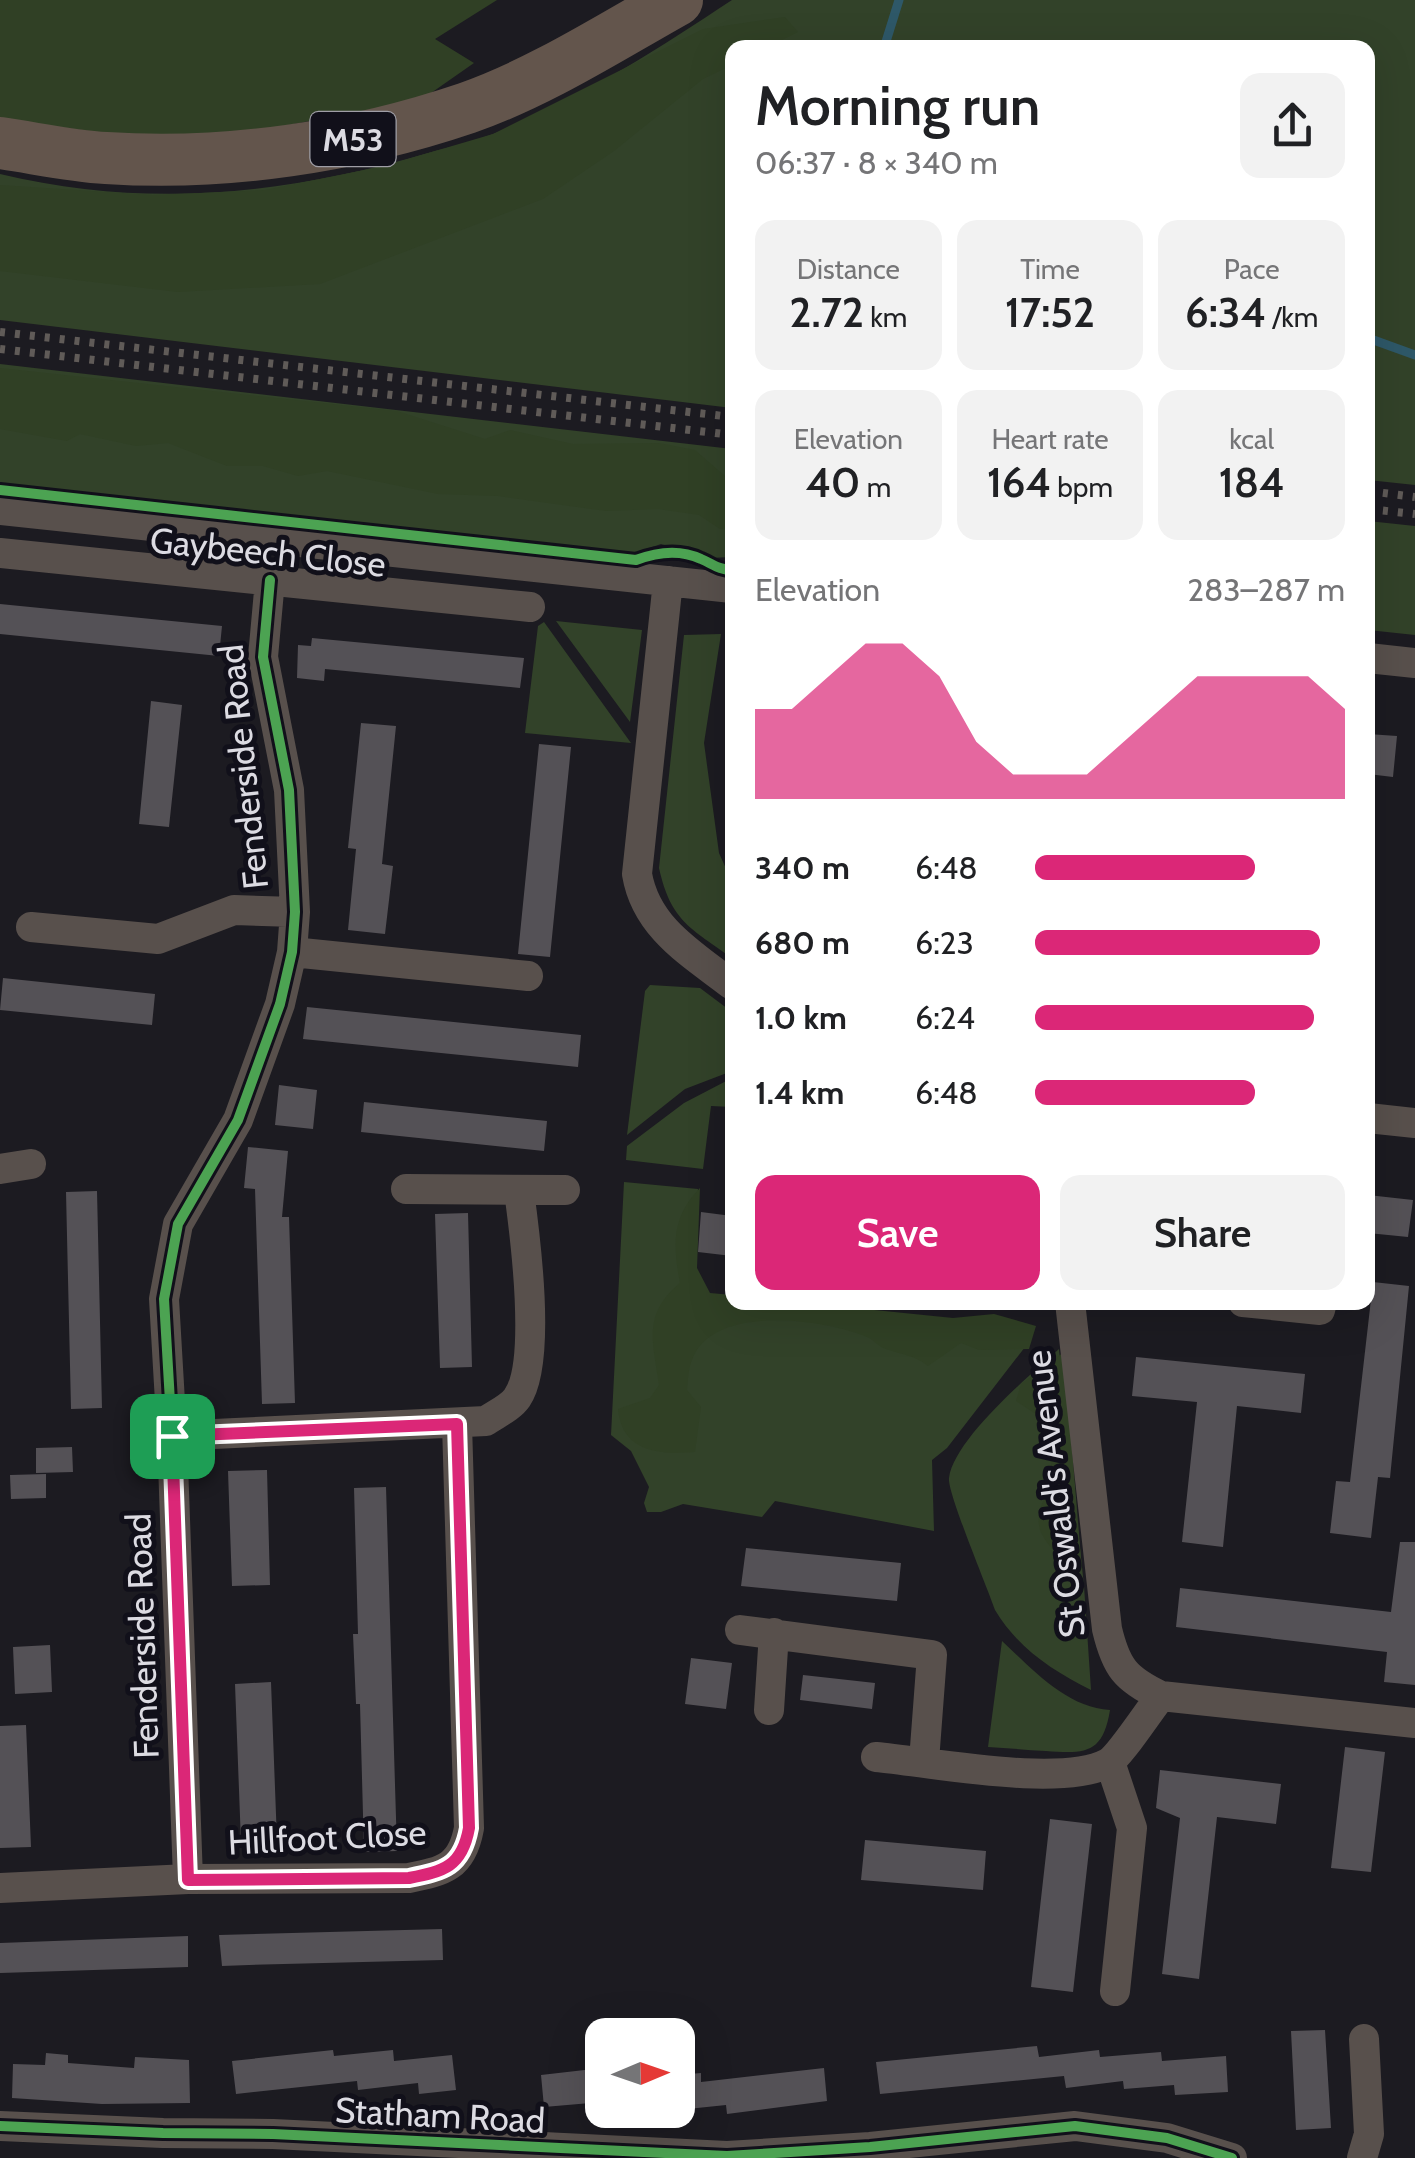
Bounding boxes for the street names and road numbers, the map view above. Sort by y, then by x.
road number: M53 [310,112,396,166]
street label: Gaybeech Close [148,518,388,586]
street label: Fenderside Road [209,643,277,891]
street label: St Oswald's Avenue [1016,1348,1094,1640]
street label: Fenderside Road [116,1512,168,1760]
street label: Hillfoot Close [227,1810,427,1864]
street label: Statham Road [334,2088,546,2142]

